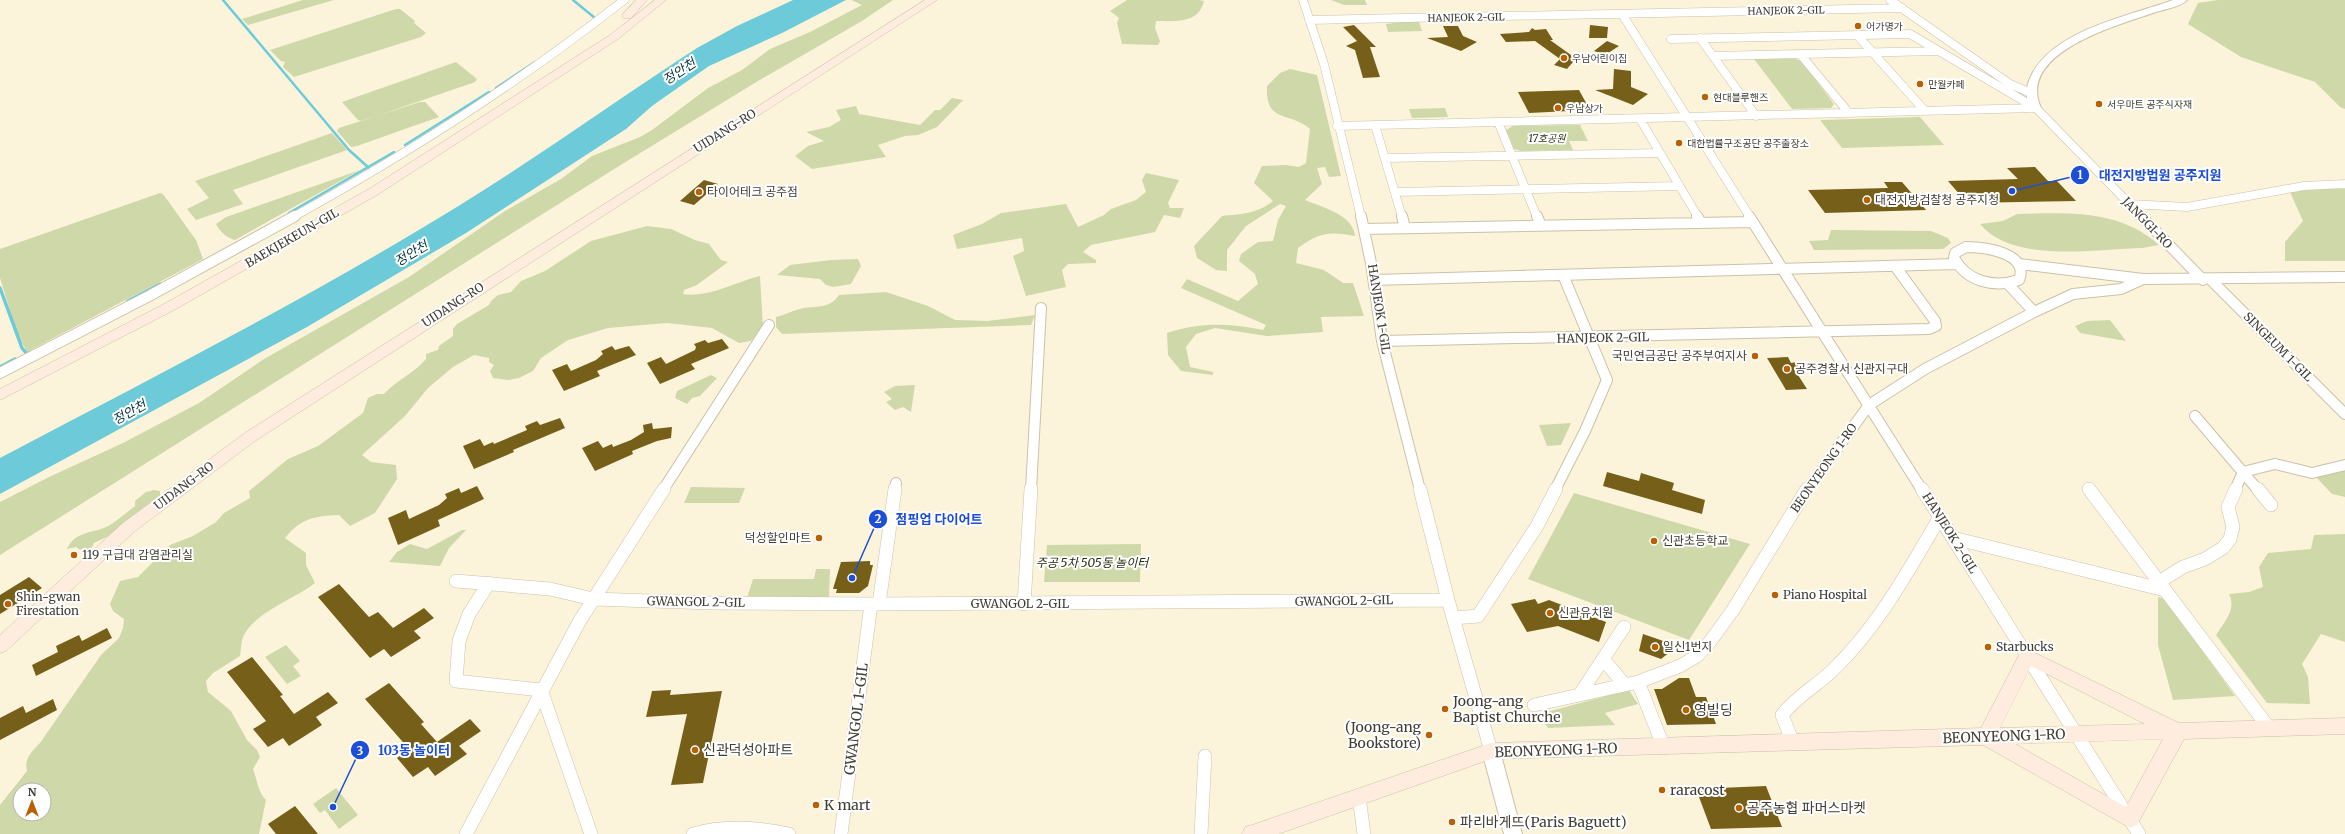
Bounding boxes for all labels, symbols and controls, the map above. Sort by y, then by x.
street label: HANJEOK 2-GIL [1747,3,1825,18]
street label: HANJEOK 2-GIL [1427,10,1505,25]
place label: 어가명가 [1866,20,1903,33]
marker: 어가명가 [1853,21,1863,31]
place label: 우남어린이집 [1572,52,1627,65]
marker: 우남어린이집 [1559,53,1569,63]
water label: 정안천 [660,54,700,88]
place label: 만월카페 [1928,78,1965,91]
marker: 만월카페 [1915,79,1925,89]
place label: 현대블루핸즈 [1713,91,1768,104]
marker: 현대블루핸즈 [1700,92,1710,102]
place label: 서우마트 공주식자재 [2107,98,2192,111]
marker: 서우마트 공주식자재 [2094,99,2104,109]
place label: 우남상가 [1566,102,1603,115]
marker: 우남상가 [1553,103,1563,113]
street label: UIDANG-RO [691,105,759,156]
park label: 17호공원 [1529,132,1566,145]
place label: 대한법률구조공단 공주출장소 [1687,137,1809,150]
marker: 대한법률구조공단 공주출장소 [1674,138,1684,148]
callout: 대전지방법원 공주지원 [2070,163,2229,188]
text: 1 [2077,167,2083,182]
text: 대전지방법원 공주지원 [2099,167,2221,184]
place label: 타이어테크 공주점 [707,184,798,199]
marker: 타이어테크 공주점 [694,187,704,197]
place label: 대전지방검찰청 공주지청 [1875,192,1999,207]
street label: JANGGI-RO [2118,193,2176,252]
marker: 대전지방검찰청 공주지청 [1862,195,1872,205]
street label: BAEKJEKEUN-GIL [242,204,342,270]
water label: 정안천 [391,236,432,270]
street label: HANJEOK 1-GIL [1365,263,1394,355]
street label: UIDANG-RO [419,279,487,330]
street label: SINGEUM 1-GIL [2241,309,2317,385]
street label: HANJEOK 2-GIL [1557,329,1650,346]
place label: 국민연금공단 공주부여지사 [1612,348,1747,363]
marker: 국민연금공단 공주부여지사 [1750,351,1760,361]
place label: 공주경찰서 신관지구대 [1795,361,1908,376]
marker: 공주경찰서 신관지구대 [1782,364,1792,374]
water label: 정안천 [109,396,150,429]
street label: BEONYEONG 1-RO [1787,420,1860,515]
street label: UIDANG-RO [151,458,217,513]
street label: HANJEOK 2-GIL [1920,490,1982,576]
callout: 점핑업 다이어트 [868,507,991,532]
text: 2 [874,511,882,526]
text: 점핑업 다이어트 [896,511,982,528]
place label: 덕성할인마트 [745,530,811,545]
marker: 덕성할인마트 [814,533,824,543]
place label: 신관초등학교 [1662,533,1728,548]
marker: 신관초등학교 [1649,536,1659,546]
place label: 119 구급대 감염관리실 [82,547,193,562]
marker: 119 구급대 감염관리실 [69,550,79,560]
park label: 주공 5차 505동 놀이터 [1036,555,1150,570]
place label: Piano Hospital [1783,587,1867,602]
place label: Shin-gwan Firestation [16,589,81,618]
marker: Piano Hospital [1770,590,1780,600]
street label: GWANGOL 2-GIL [1295,592,1394,609]
street label: GWANGOL 2-GIL [647,593,746,610]
street label: GWANGOL 2-GIL [971,596,1070,611]
marker: Shin-gwan Firestation [3,599,13,609]
place label: 신관유치원 [1558,605,1613,620]
marker: 신관유치원 [1545,608,1555,618]
place label: 일신1번지 [1663,639,1713,654]
place label: Starbucks [1996,639,2054,654]
marker: 일신1번지 [1650,642,1660,652]
marker: Starbucks [1983,642,1993,652]
street label: GWANGOL 1-GIL [840,662,872,776]
place label: Joong-ang Baptist Churche [1452,692,1561,726]
place label: 영빌딩 [1694,701,1733,719]
marker: Joong-ang Baptist Churche [1440,704,1450,714]
marker: 영빌딩 [1681,705,1691,715]
place label: (Joong-ang Bookstore) [1345,718,1422,752]
street label: BEONYEONG 1-RO [1942,725,2066,747]
marker: (Joong-ang Bookstore) [1424,730,1434,740]
callout: 103동 놀이터 [350,738,458,763]
street label: BEONYEONG 1-RO [1494,739,1618,761]
place label: 신관덕성아파트 [703,741,793,759]
text: 103동 놀이터 [378,742,450,759]
text: 3 [357,743,364,758]
marker: 신관덕성아파트 [690,745,700,755]
place label: raracost [1670,781,1725,799]
north arrow [12,782,52,822]
text: N [28,785,37,799]
marker: raracost [1657,785,1667,795]
place label: K mart [824,796,871,814]
place label: 공주농협 파머스마켓 [1747,799,1866,817]
marker: K mart [811,800,821,810]
marker: 공주농협 파머스마켓 [1734,803,1744,813]
place label: 파리바게뜨(Paris Baguett) [1460,813,1627,831]
marker: 파리바게뜨(Paris Baguett) [1447,817,1457,827]

